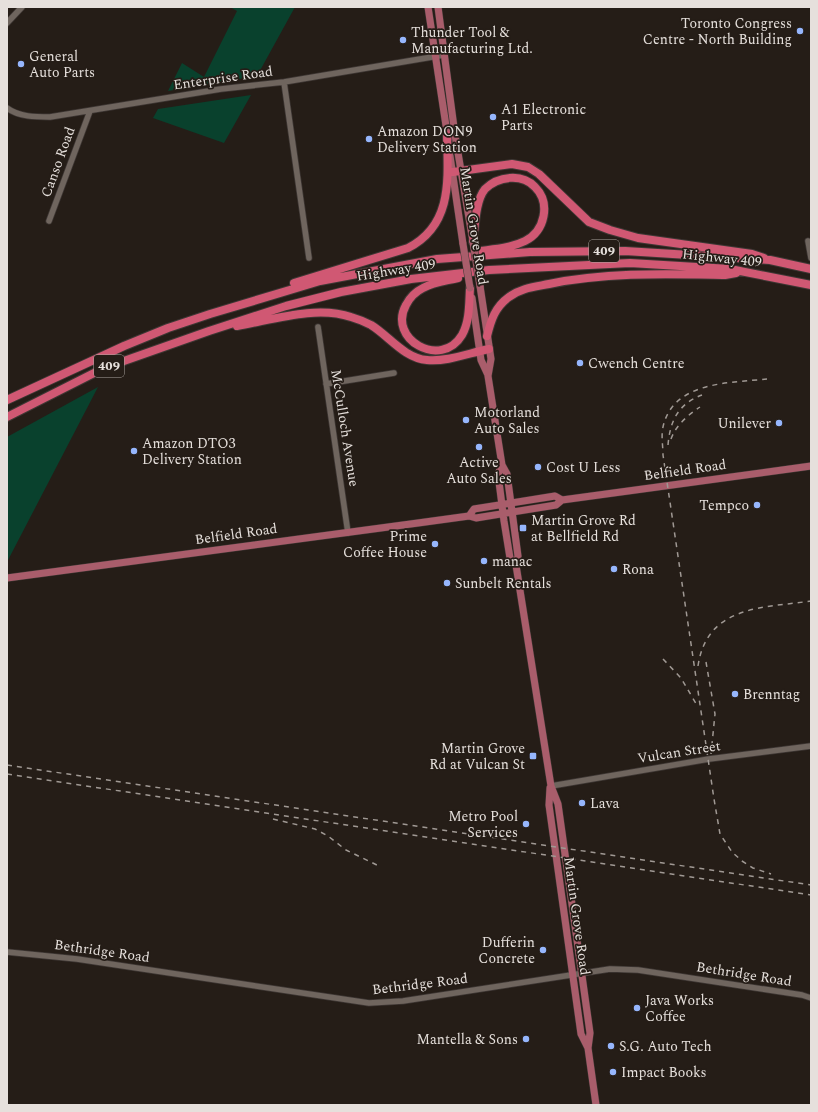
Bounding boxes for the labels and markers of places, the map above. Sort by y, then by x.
place label: Toronto Congress Centre - North Building [643,13,792,50]
place label: Thunder Tool & Manufacturing Ltd. [411,22,533,59]
marker: Toronto Congress Centre - North Building [795,26,805,36]
marker: Thunder Tool & Manufacturing Ltd. [398,35,408,45]
place label: General Auto Parts [29,46,95,83]
marker: General Auto Parts [16,59,26,69]
place label: A1 Electronic Parts [501,99,586,136]
marker: A1 Electronic Parts [488,112,498,122]
place label: Amazon DON9 Delivery Station [377,121,477,158]
marker: Amazon DON9 Delivery Station [364,134,374,144]
place label: Cwench Centre [588,353,685,374]
marker: Cwench Centre [575,358,585,368]
place label: Motorland Auto Sales [474,402,540,439]
place label: Unilever [718,413,771,434]
marker: Motorland Auto Sales [461,415,471,425]
marker: Unilever [774,418,784,428]
place label: Amazon DTO3 Delivery Station [142,433,242,470]
marker: Active Auto Sales [474,442,484,452]
marker: Amazon DTO3 Delivery Station [129,446,139,456]
place label: Active Auto Sales [446,452,512,489]
place label: Cost U Less [546,457,621,478]
marker: Cost U Less [533,462,543,472]
place label: Tempco [699,495,749,516]
marker: Tempco [752,500,762,510]
place label: Martin Grove Rd at Bellfield Rd [531,510,636,547]
marker: Martin Grove Rd at Bellfield Rd [518,523,528,533]
place label: Prime Coffee House [343,526,427,563]
marker: Prime Coffee House [430,539,440,549]
place label: manac [492,551,533,572]
marker: manac [479,556,489,566]
place label: Rona [622,559,654,580]
marker: Rona [609,564,619,574]
place label: Sunbelt Rentals [455,573,552,594]
marker: Sunbelt Rentals [442,578,452,588]
place label: Brenntag [743,684,800,705]
marker: Brenntag [730,689,740,699]
place label: Martin Grove Rd at Vulcan St [429,738,525,775]
marker: Martin Grove Rd at Vulcan St [528,751,538,761]
place label: Lava [590,793,619,814]
marker: Lava [577,798,587,808]
place label: Metro Pool Services [448,806,518,843]
marker: Metro Pool Services [521,819,531,829]
place label: Dufferin Concrete [478,932,535,969]
marker: Dufferin Concrete [538,945,548,955]
place label: Java Works Coffee [645,990,714,1027]
marker: Java Works Coffee [632,1003,642,1013]
place label: Mantella & Sons [417,1029,518,1050]
marker: Mantella & Sons [521,1034,531,1044]
place label: S.G. Auto Tech [619,1036,712,1057]
marker: S.G. Auto Tech [606,1041,616,1051]
place label: Impact Books [621,1062,707,1083]
marker: Impact Books [608,1067,618,1077]

